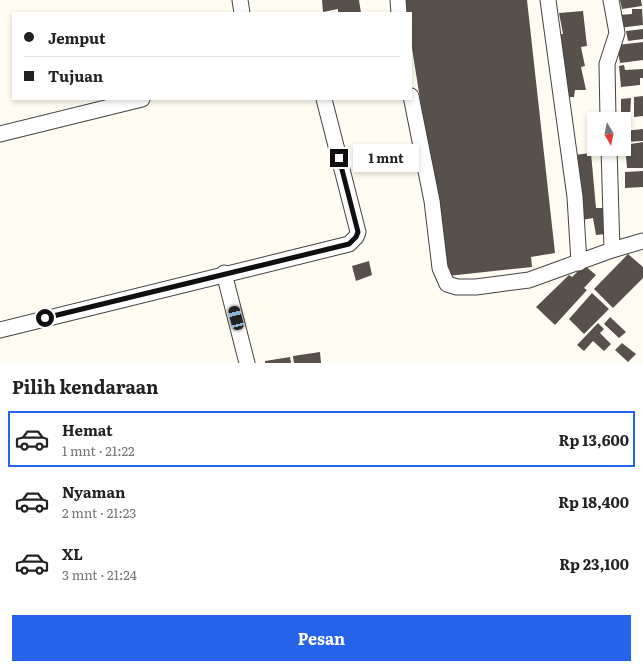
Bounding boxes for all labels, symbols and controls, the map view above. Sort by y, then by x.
text: Jemput [48,26,106,49]
text: Tujuan [48,64,103,87]
north arrow [587,112,631,156]
map controls [587,112,631,156]
callout: 1 mnt [353,144,419,172]
text: 1 mnt [368,148,404,167]
route end [330,149,348,167]
car [227,305,245,331]
route start [36,309,54,327]
text: Pilih kendaraan [12,373,158,400]
text: Hemat [62,418,113,441]
icon: car [14,421,50,457]
text: Rp 13,600 [558,428,629,451]
text: 1 mnt · 21:22 [62,441,135,460]
text: Nyaman [62,480,125,503]
icon: car [14,483,50,519]
text: Rp 18,400 [558,490,629,513]
text: 2 mnt · 21:23 [62,503,136,522]
text: XL [62,542,83,565]
icon: car [14,545,50,581]
text: Rp 23,100 [559,552,629,575]
text: 3 mnt · 21:24 [62,565,137,584]
button: Pesan [12,615,631,661]

